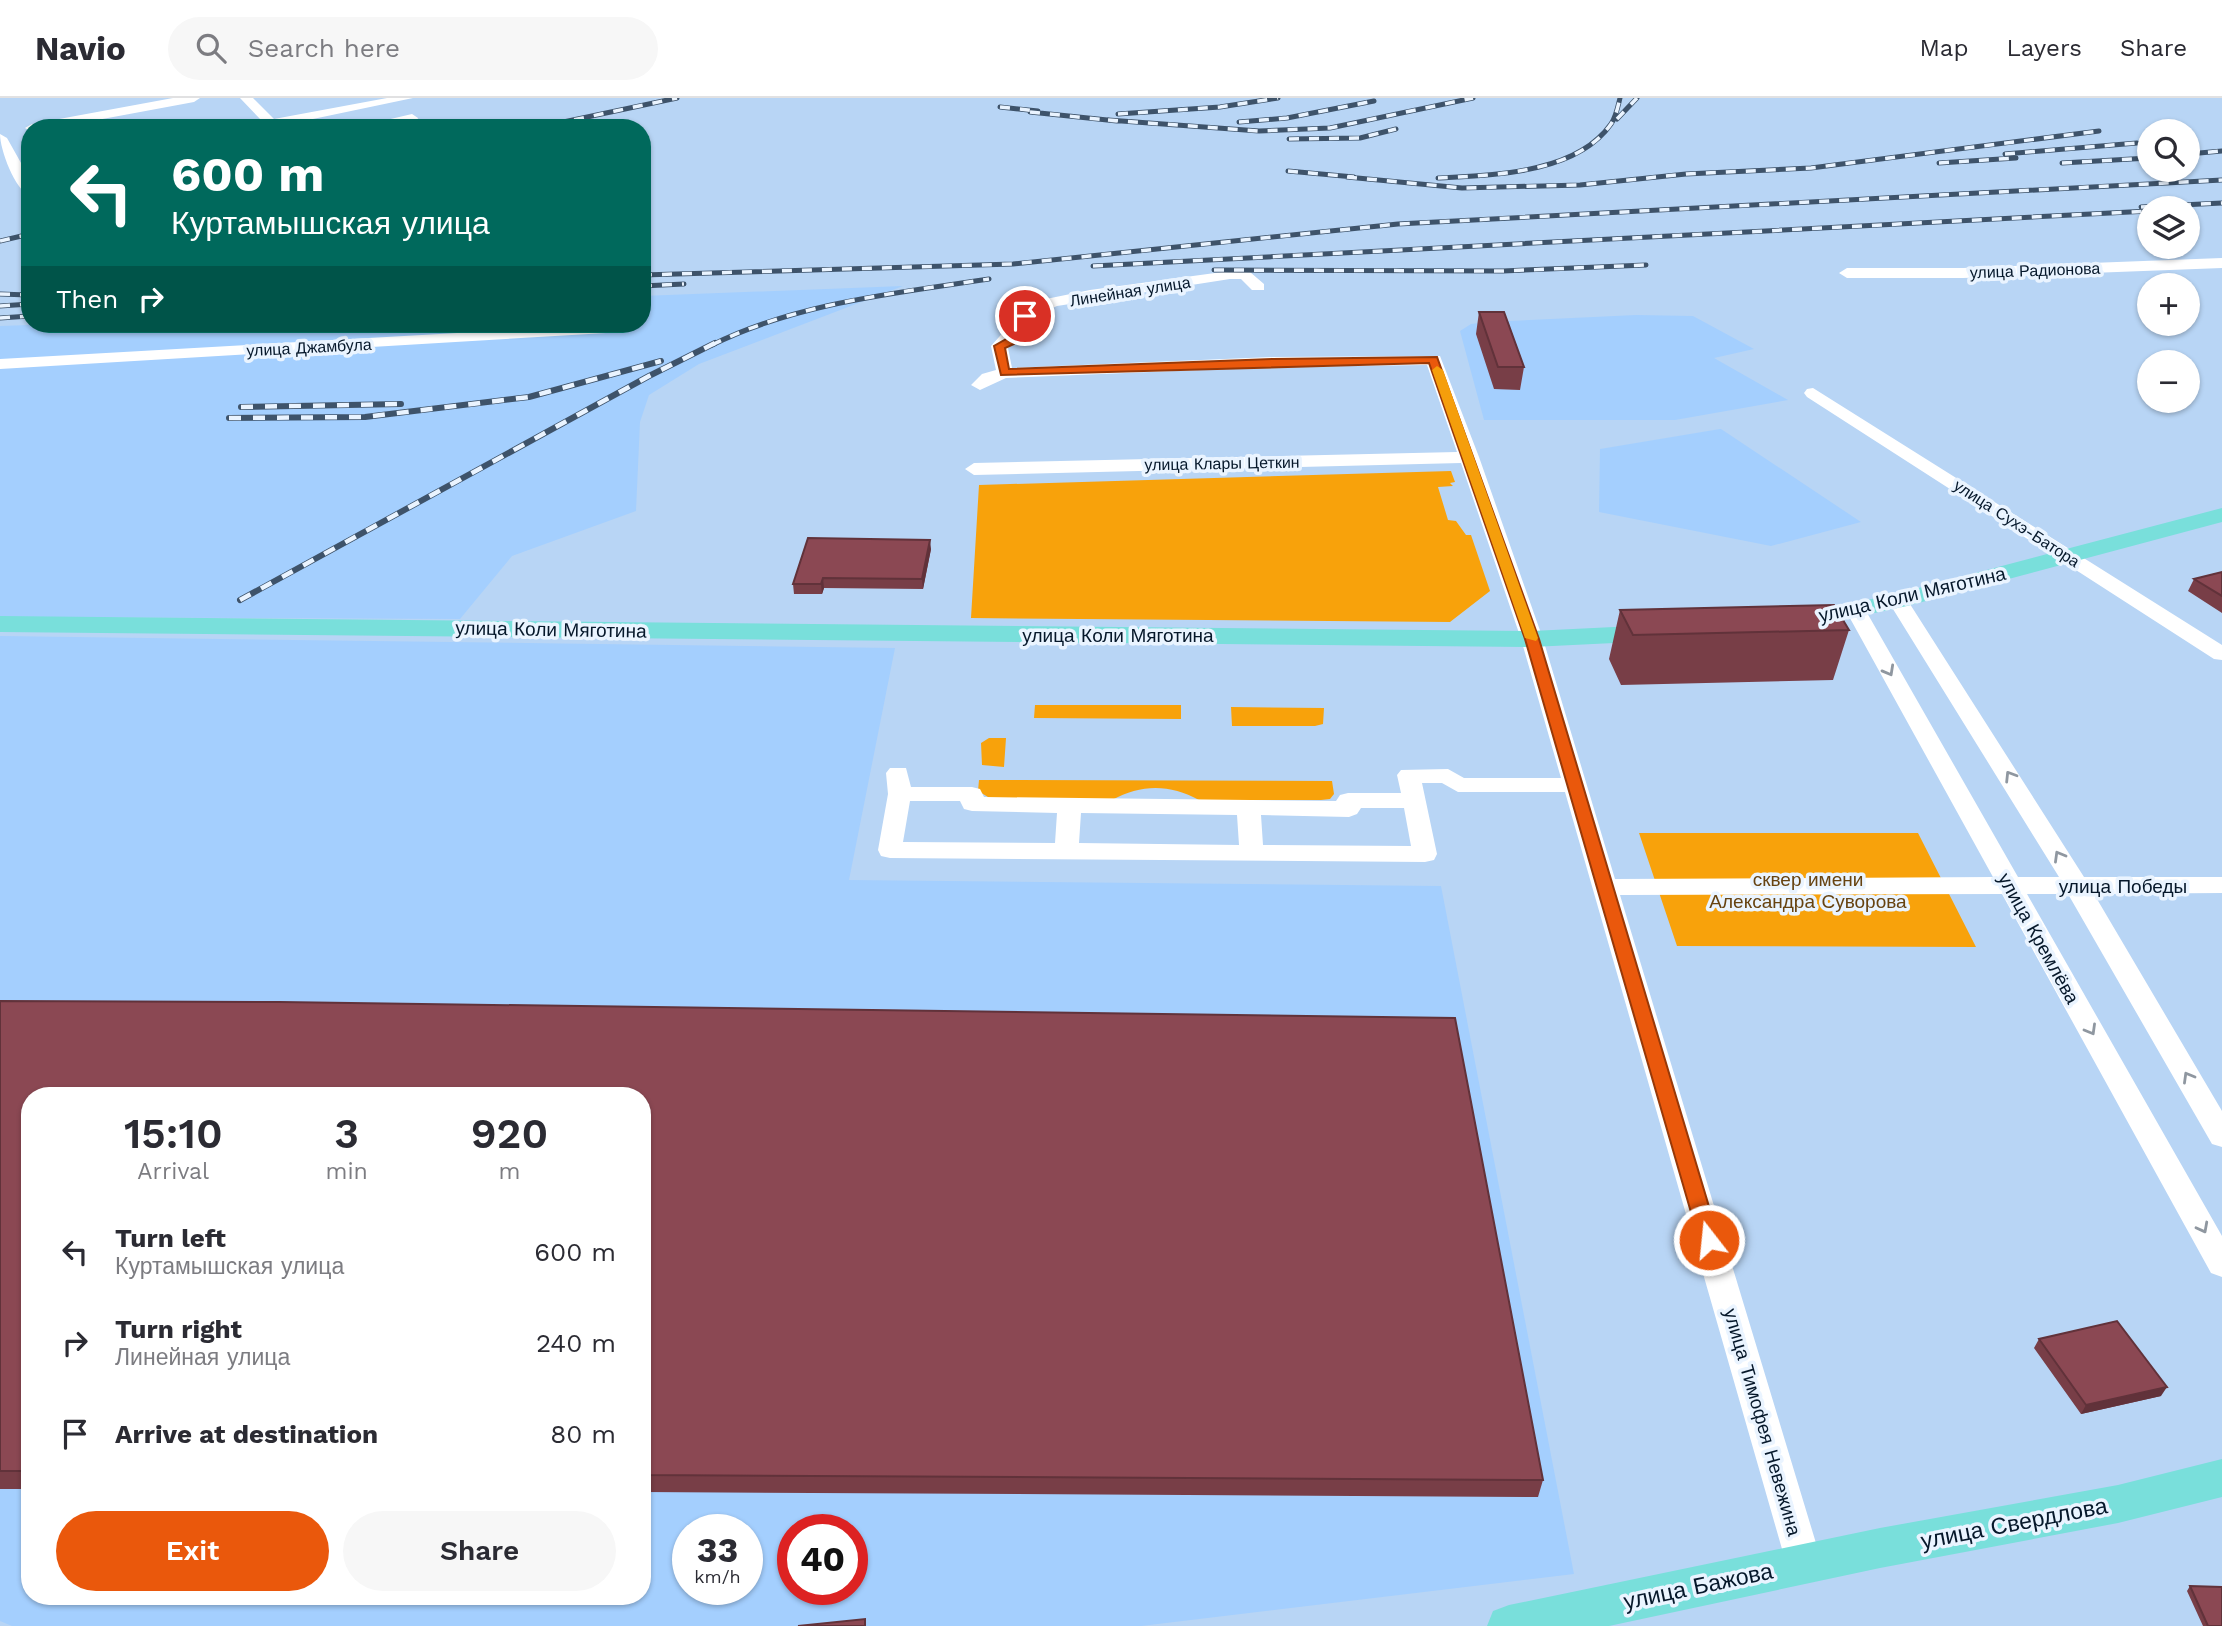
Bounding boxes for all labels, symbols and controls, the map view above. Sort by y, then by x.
search box [168,17,658,80]
text: Navio [35,29,126,68]
icon: search [192,29,230,67]
text: Search here [248,33,400,63]
text: Map [1920,34,1968,62]
text: Layers [2006,34,2082,62]
text: Share [2120,34,2187,62]
map controls [2137,119,2200,413]
button: search [2137,119,2200,182]
text: 600 m [171,145,324,203]
icon: left [56,147,147,238]
button: layers [2137,196,2200,259]
text: Куртамышская улица [171,204,490,242]
street label: улица Радионова [1969,259,2101,282]
street label: Линейная улица [1068,273,1192,310]
button: + [2137,273,2200,336]
icon: right [132,280,170,318]
text: Then [56,284,118,314]
pin [995,286,1055,346]
icon: arrive [1006,297,1044,335]
street label: улица Джамбула [246,335,372,360]
button: − [2137,350,2200,413]
street label: улица Клары Цеткин [1144,453,1300,474]
street label: улица Сухэ-Батора [1950,476,2083,571]
street label: улица Коли Мяготина [1816,562,2008,627]
street label: улица Коли Мяготина [455,616,647,643]
street label: улица Коли Мяготина [1022,624,1214,647]
one-way arrow [1881,664,1894,676]
one-way arrow [2006,770,2019,783]
one-way arrow [2054,850,2067,863]
park label: сквер имени Александра Суворова [1709,868,1907,913]
street label: улица Кремлёва [1993,869,2084,1008]
street label: улица Победы [2059,875,2187,898]
one-way arrow [2083,1023,2096,1036]
one-way arrow [2183,1072,2196,1085]
text: 15:10 [124,1109,223,1158]
text: 3 [334,1109,359,1158]
text: 920 [471,1109,548,1158]
text: Arrival [137,1158,209,1185]
text: min [325,1158,368,1185]
text: m [498,1158,520,1185]
position arrow [1672,1203,1746,1277]
one-way arrow [2195,1221,2208,1234]
text: Turn left [115,1223,226,1253]
icon: left [56,1233,94,1271]
text: 600 m [534,1237,616,1267]
text: Куртамышская улица [115,1253,344,1280]
street label: улица Тимофея Невежина [1719,1306,1806,1539]
text: Turn right [115,1314,242,1344]
icon: right [56,1324,94,1362]
text: 240 m [536,1328,616,1358]
text: Линейная улица [115,1344,290,1371]
icon: arrive [56,1415,94,1453]
text: Arrive at destination [115,1419,378,1449]
text: 80 m [550,1419,616,1449]
street label: улица Свердлова [1919,1492,2110,1555]
button: Exit [56,1511,329,1591]
button: Share [343,1511,616,1591]
speed limit sign: 40 [777,1514,868,1605]
text: 33 [697,1529,738,1571]
street label: улица Бажова [1621,1557,1775,1615]
text: km/h [694,1566,741,1587]

